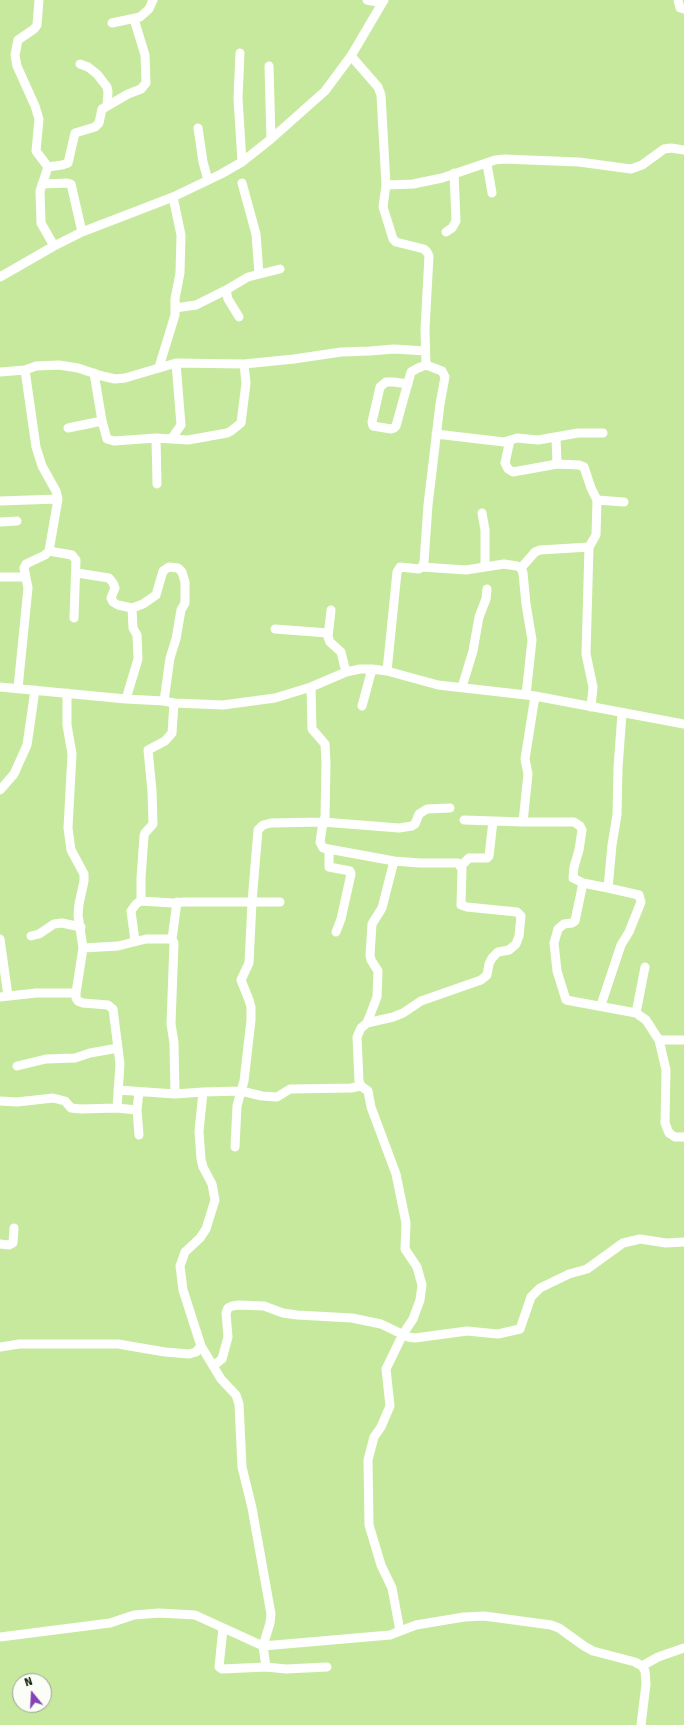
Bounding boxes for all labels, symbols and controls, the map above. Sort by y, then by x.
north arrow [12,1673,52,1713]
text: N [23,1675,34,1689]

